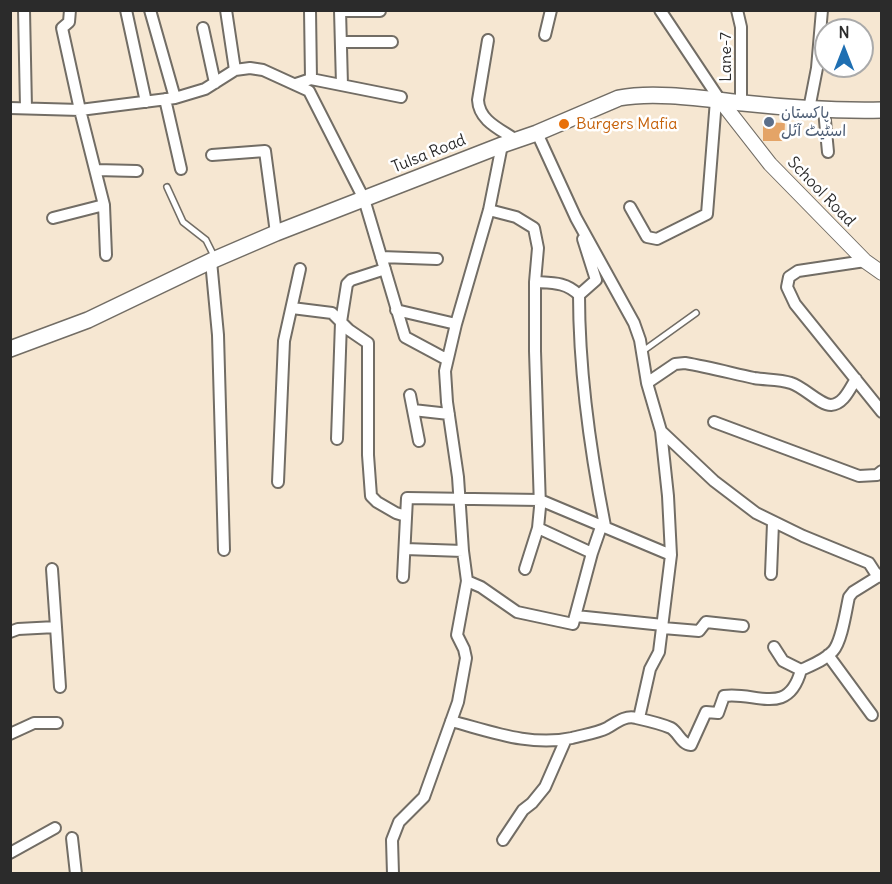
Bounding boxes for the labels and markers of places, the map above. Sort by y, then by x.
place label: پاکستان اسٹیٹ آئل [781,103,846,141]
place label: Burgers Mafia [576,114,677,134]
marker: پاکستان اسٹیٹ آئل [762,115,776,129]
marker: Burgers Mafia [557,117,571,131]

